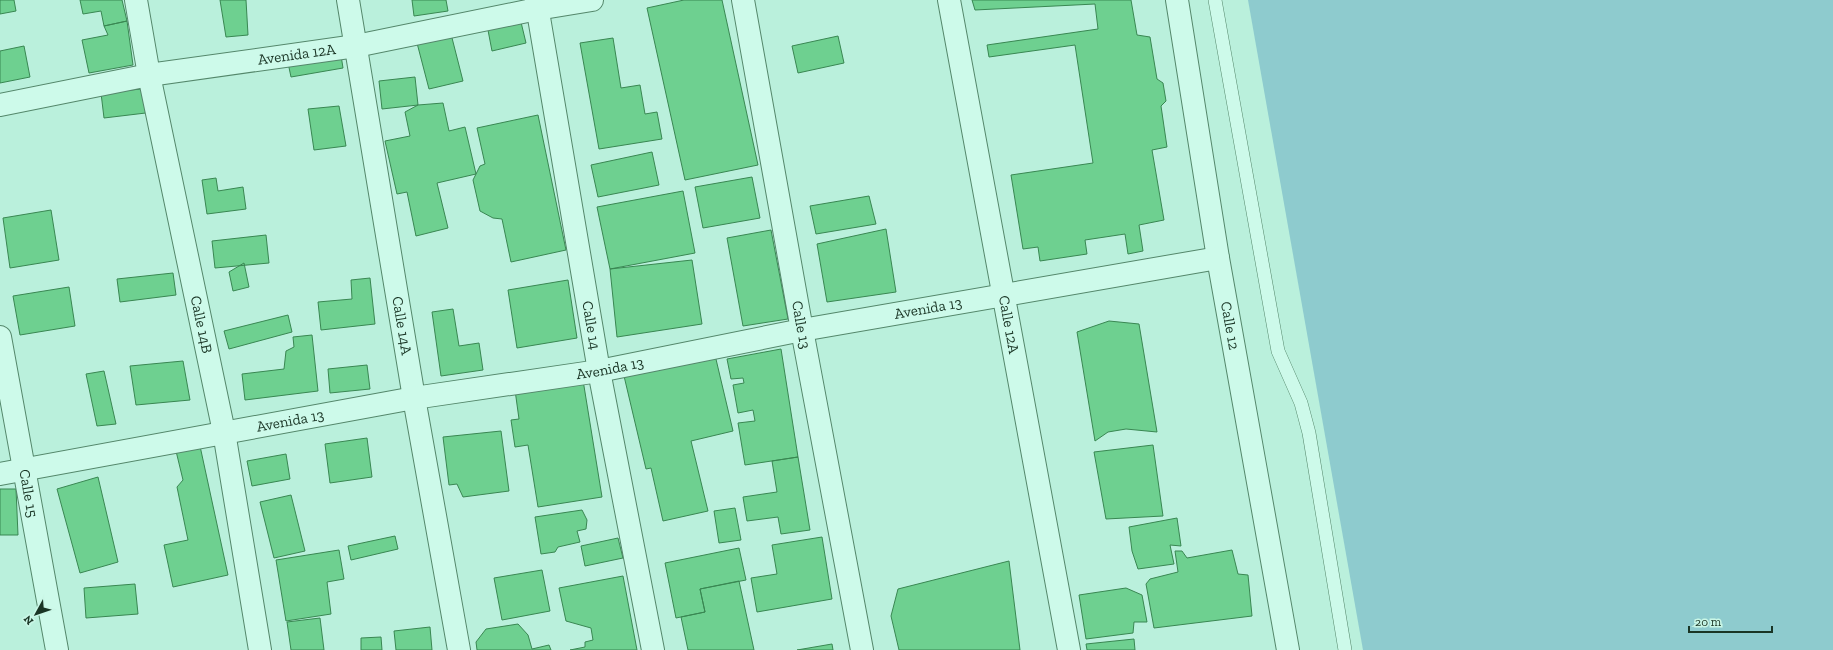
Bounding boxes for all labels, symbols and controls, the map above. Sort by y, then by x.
street label: Avenida 12A [256,40,337,69]
street label: Avenida 13 [893,293,963,323]
street label: Calle 14B [187,294,216,355]
street label: Calle 12A [995,294,1023,355]
street label: Calle 14A [388,295,416,356]
street label: Calle 13 [788,299,814,350]
street label: Calle 14 [578,300,604,351]
street label: Calle 12 [1217,300,1243,352]
street label: Avenida 13 [575,353,645,383]
street label: Avenida 13 [255,406,325,436]
street label: Calle 15 [15,468,42,519]
north arrow [16,594,56,634]
scale bar [1689,608,1772,634]
text: N [21,612,36,627]
text: 20 m [1695,615,1722,629]

